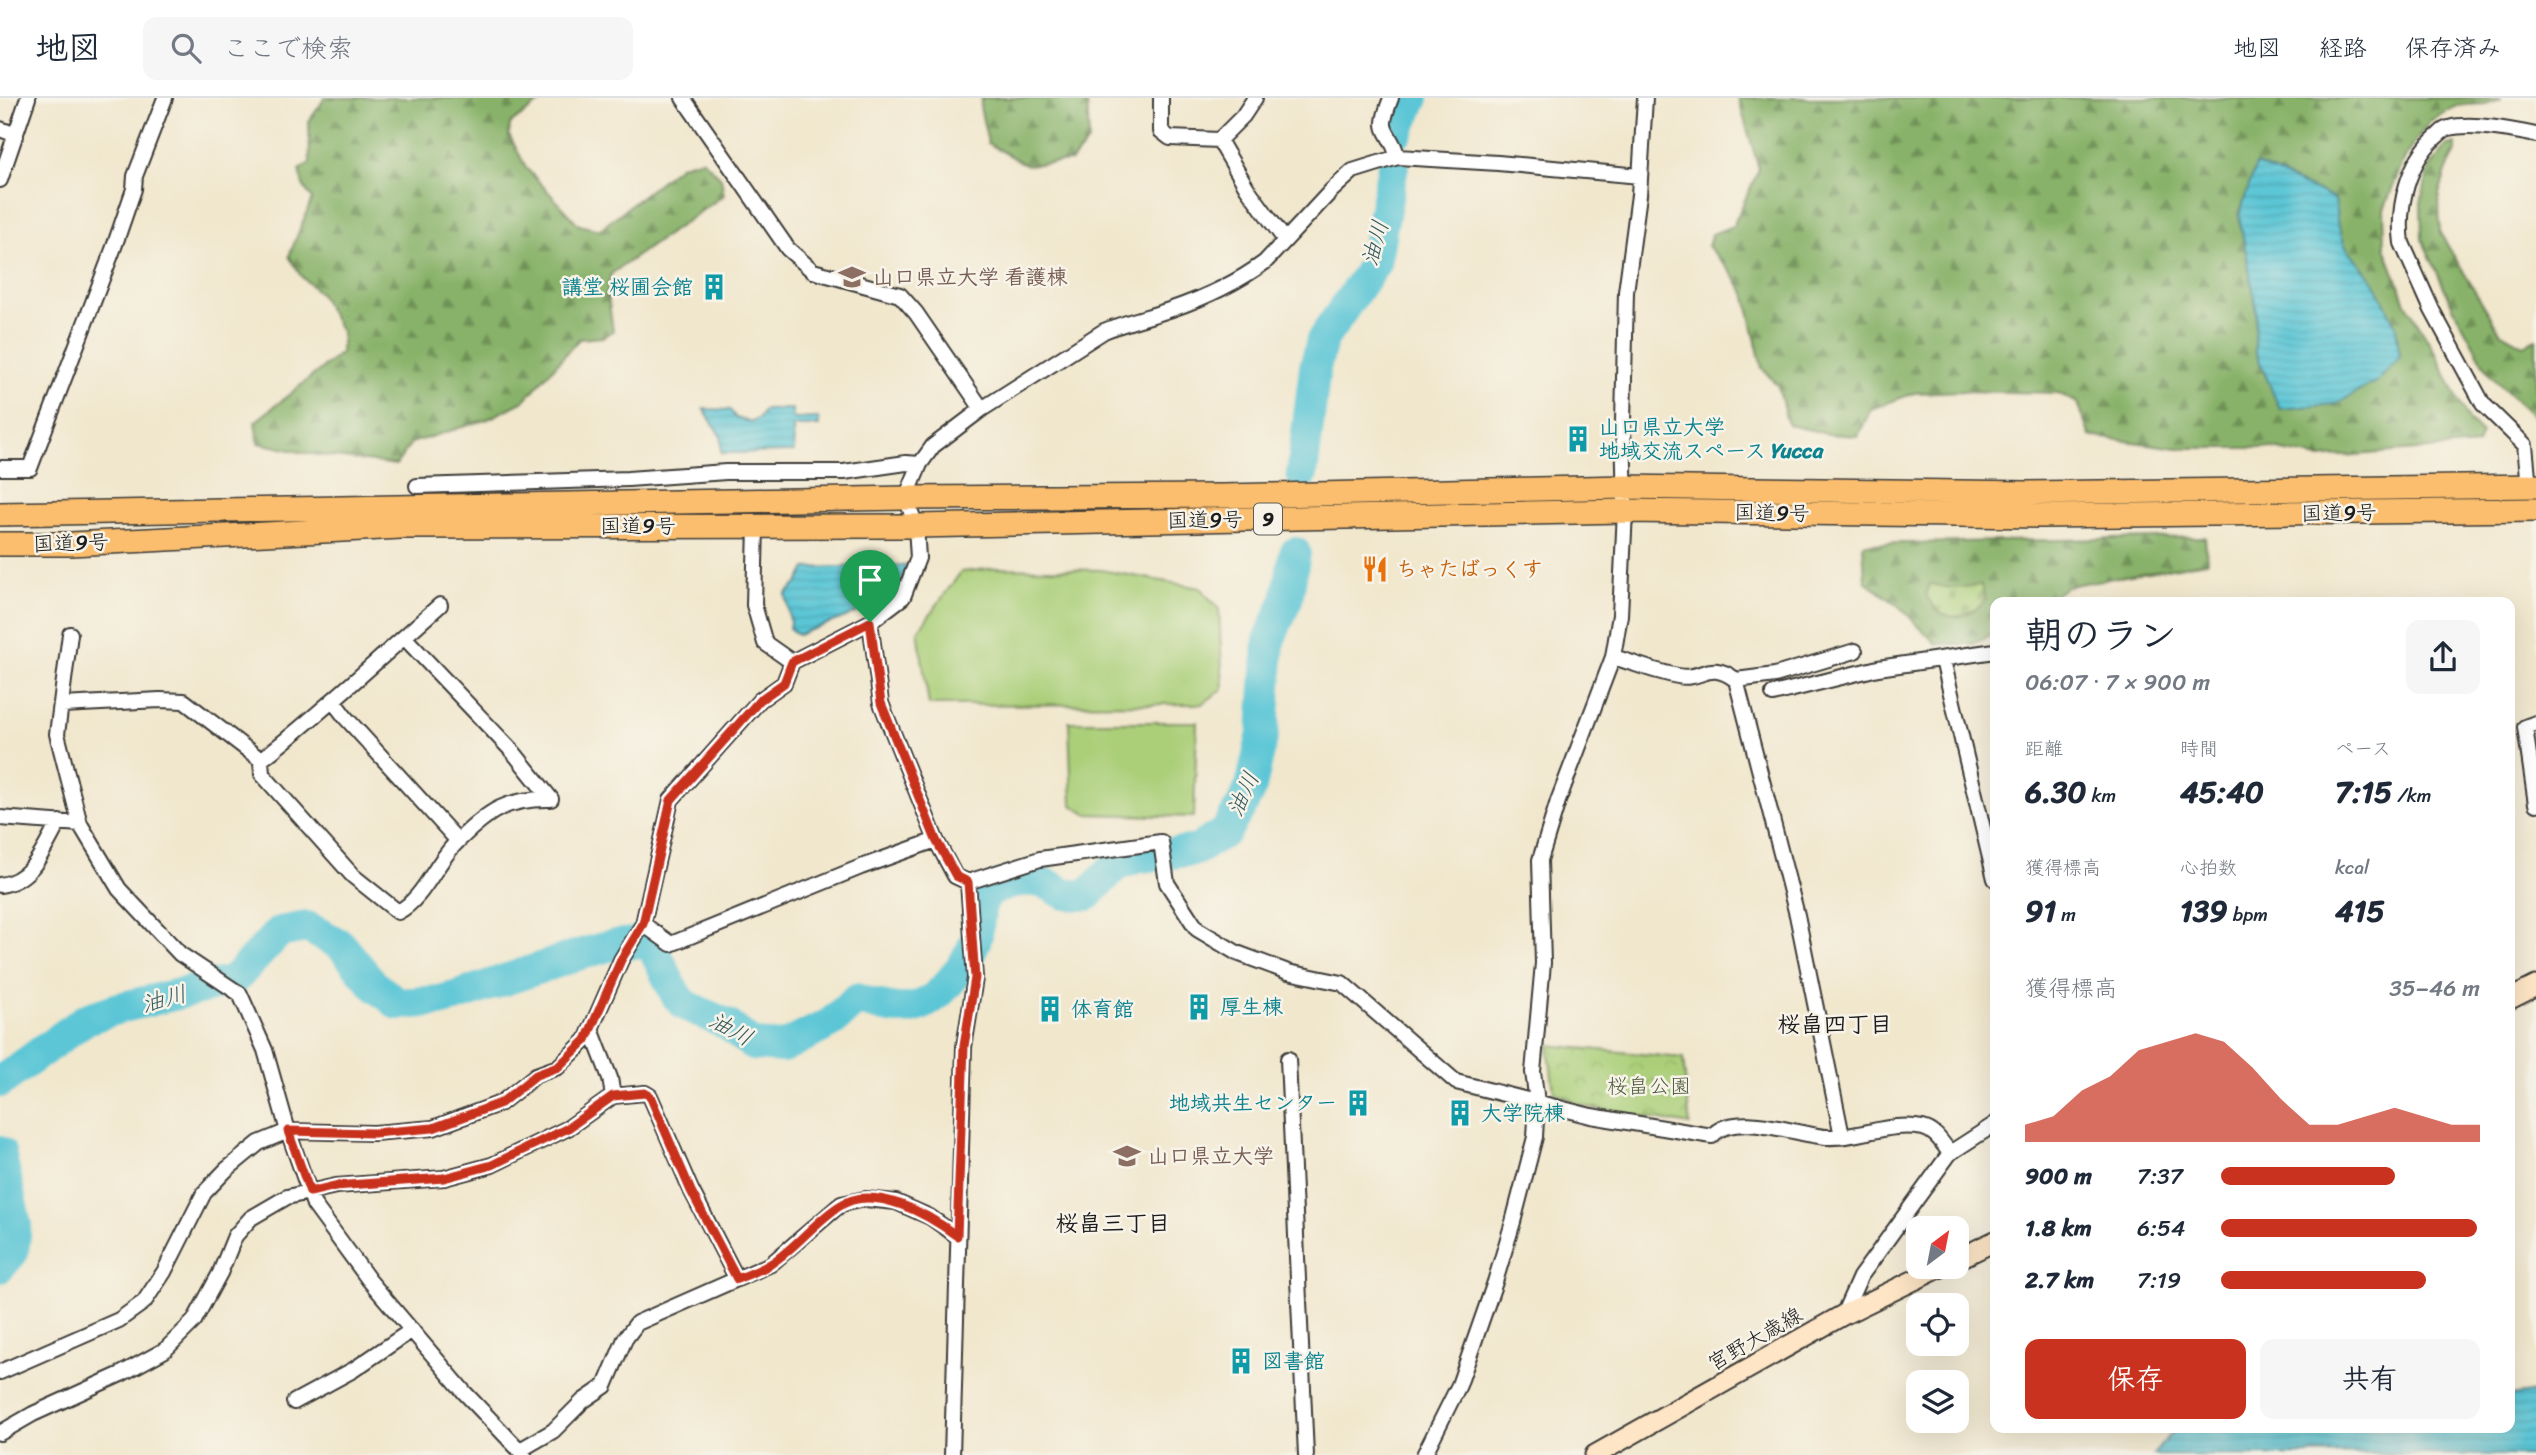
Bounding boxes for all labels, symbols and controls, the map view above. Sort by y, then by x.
search box [143,17,633,80]
text: 地図 [35,19,101,77]
text: ここで検索 [223,25,353,71]
text: 地図 [2233,27,2281,69]
text: 経路 [2319,27,2367,69]
text: 保存済み [2405,27,2501,69]
icon: search [167,29,205,67]
water label: 油川 [1349,215,1401,271]
place label: 山口県立大学 看護棟 [873,258,1067,296]
school or university icon: 山口県立大学 看護棟 [837,262,867,292]
place label: 講堂 桜圃会館 [562,268,693,306]
building icon: 講堂 桜圃会館 [699,272,729,302]
place label: 山口県立大学 地域交流スペース Yucca [1599,408,1825,470]
building icon: 山口県立大学 地域交流スペース Yucca [1563,424,1593,454]
street label: 国道9号 [1734,493,1810,533]
street label: 国道9号 [2301,493,2377,533]
street label: 国道9号 [1167,500,1243,540]
road number: 9 [1254,504,1282,534]
street label: 国道9号 [600,507,676,545]
street label: 国道9号 [32,523,110,563]
pin [840,550,900,622]
place label: ちゃたばっくす [1396,550,1543,588]
restaurant icon: ちゃたばっくす [1360,554,1390,584]
icon: arrive [851,561,889,599]
text: 朝のラン [2025,602,2177,669]
button: share [2406,620,2480,694]
text: 06:07 · 7 × 900 m [2025,662,2210,703]
text: 距離 [2025,732,2063,765]
text: 時間 [2180,732,2218,765]
text: ペース [2335,732,2391,765]
water label: 油川 [1215,764,1271,824]
text: 6.30 [2025,765,2087,819]
text: 45:40 [2180,765,2264,819]
text: 7:15 [2335,765,2392,819]
text: km [2087,779,2116,812]
text: /km [2392,779,2431,812]
text: 獲得標高 [2025,851,2101,884]
text: 心拍数 [2180,851,2237,884]
text: kcal [2335,851,2370,884]
text: 91 [2025,884,2056,938]
text: 139 [2180,884,2228,938]
text: 415 [2335,884,2385,938]
text: m [2056,898,2076,931]
text: bpm [2228,898,2268,931]
text: 獲得標高 [2025,968,2117,1009]
text: 35–46 m [2389,968,2480,1009]
water label: 油川 [136,973,192,1025]
place label: 厚生棟 [1220,988,1283,1026]
place label: 体育館 [1071,990,1134,1028]
building icon: 厚生棟 [1184,992,1214,1022]
building icon: 体育館 [1035,994,1065,1024]
water label: 油川 [701,1000,761,1058]
district label: 桜畠四丁目 [1778,1004,1893,1045]
park label: 桜畠公園 [1607,1067,1691,1105]
place label: 地域共生センター [1169,1084,1337,1122]
building icon: 地域共生センター [1343,1088,1373,1118]
place label: 大学院棟 [1481,1094,1565,1132]
building icon: 大学院棟 [1445,1098,1475,1128]
place label: 山口県立大学 [1148,1137,1274,1175]
school or university icon: 山口県立大学 [1112,1141,1142,1171]
text: 900 m [2025,1156,2092,1197]
text: 7:37 [2137,1156,2183,1197]
district label: 桜畠三丁目 [1056,1203,1171,1244]
text: 1.8 km [2025,1208,2092,1249]
text: 6:54 [2137,1208,2185,1249]
north arrow [1906,1216,1969,1279]
map controls [1906,1216,1969,1433]
text: 2.7 km [2025,1260,2094,1301]
text: 7:19 [2137,1260,2181,1301]
button: locate [1906,1293,1969,1356]
street label: 宮野大歳線 [1700,1296,1810,1382]
button: 保存 [2025,1339,2246,1419]
button: 共有 [2260,1339,2480,1419]
place label: 図書館 [1262,1342,1325,1380]
building icon: 図書館 [1226,1346,1256,1376]
button: layers [1906,1370,1969,1433]

